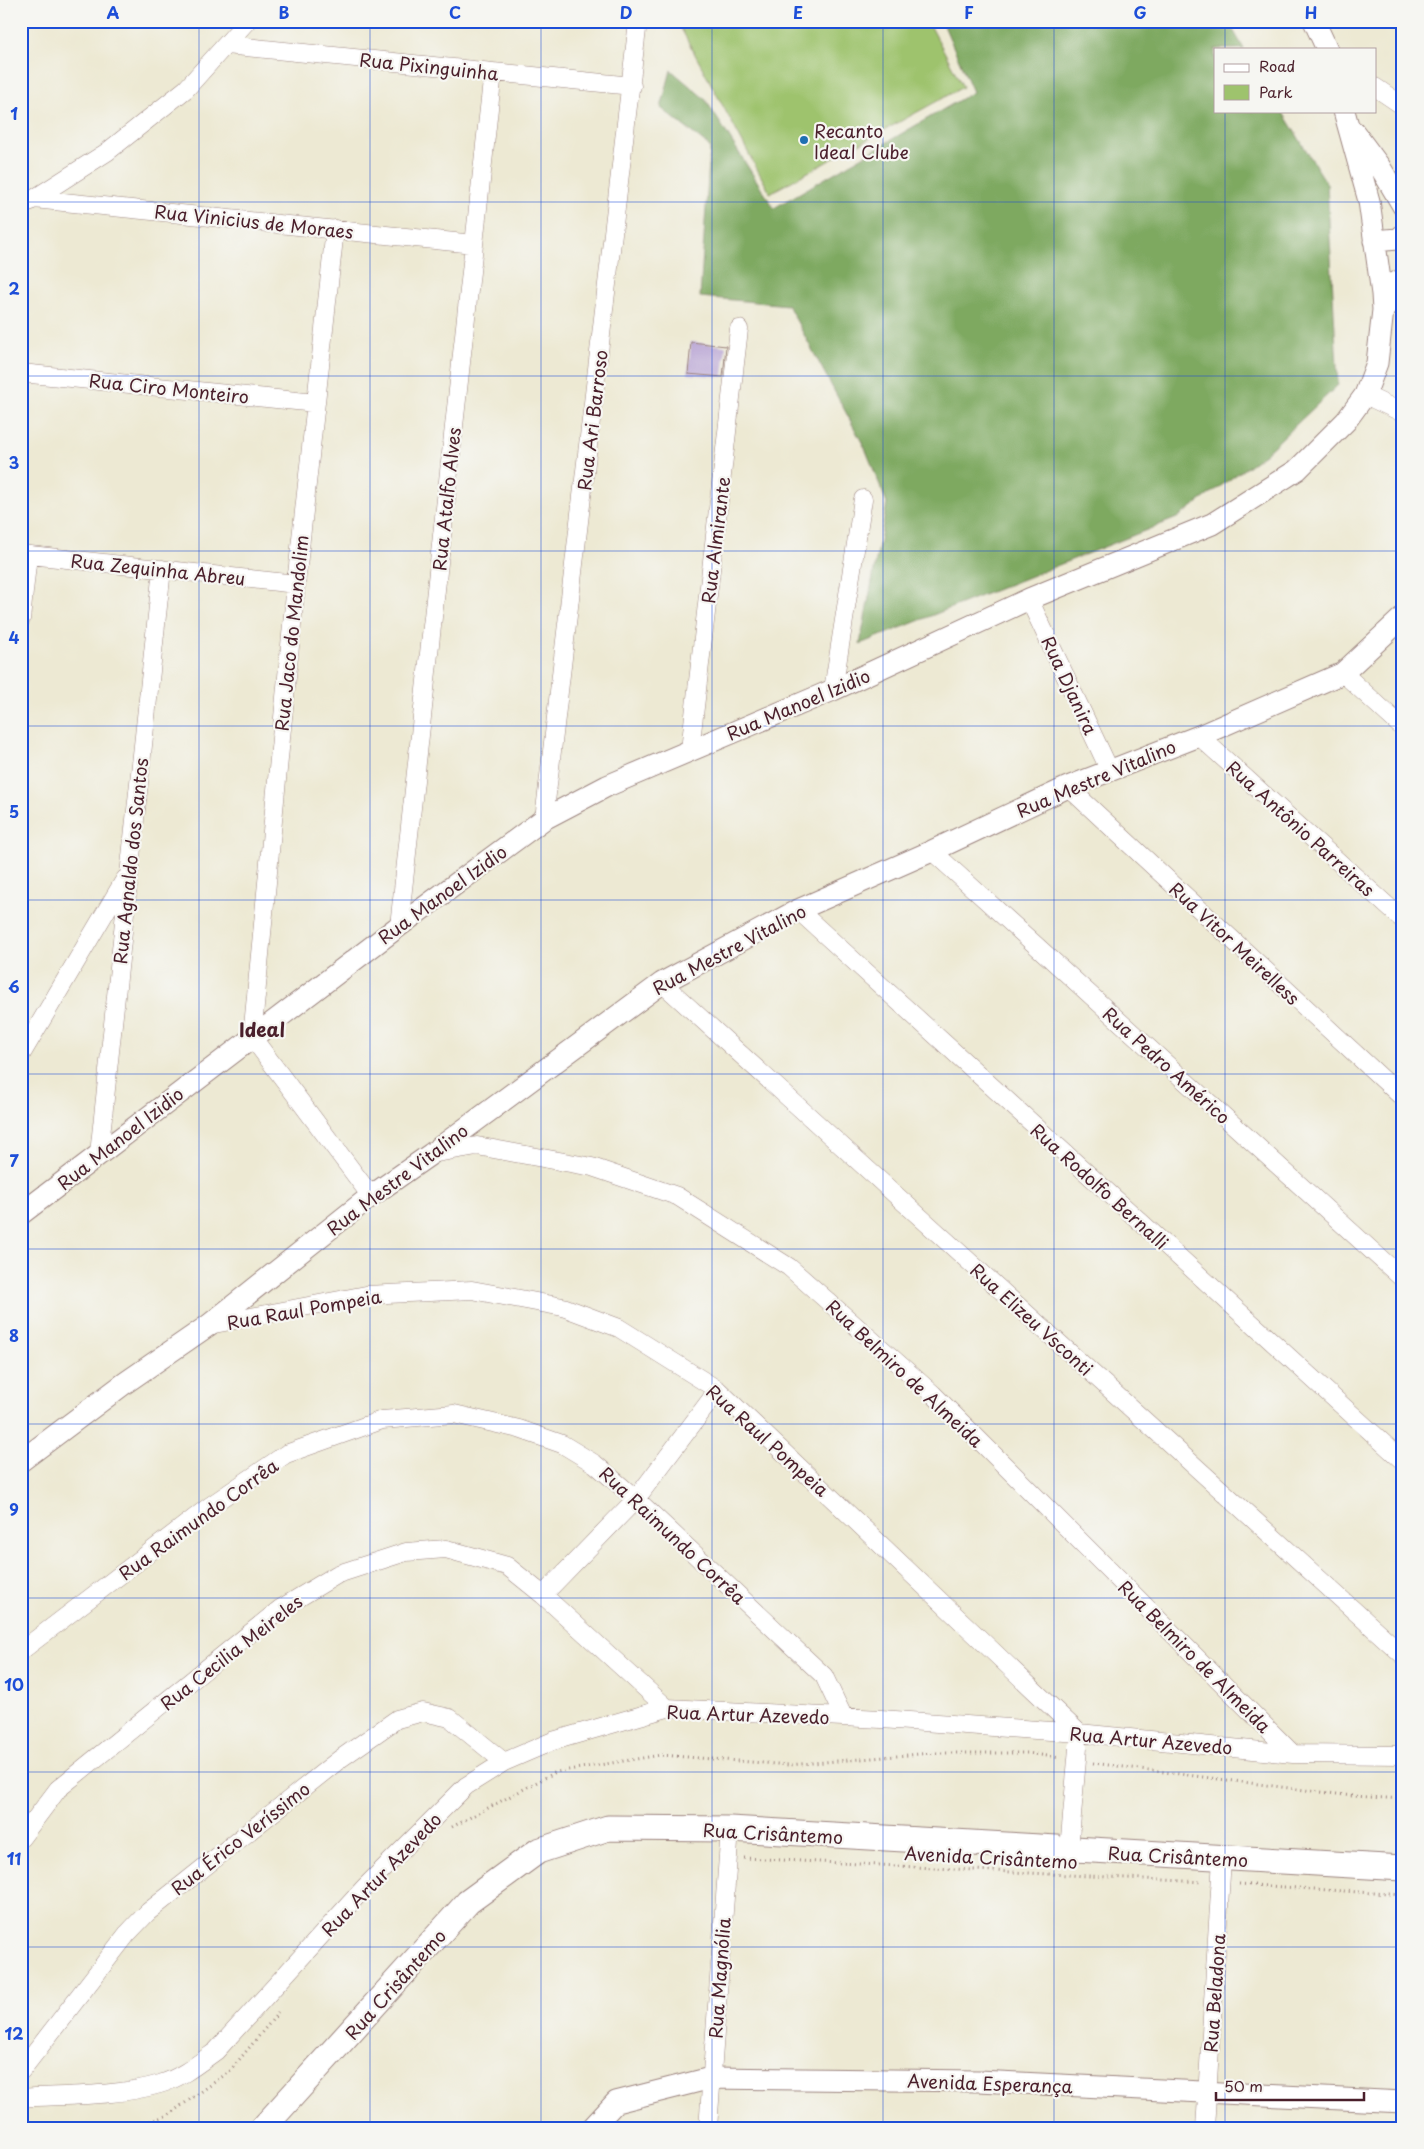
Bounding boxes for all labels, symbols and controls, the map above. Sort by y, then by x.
text: A [107,0,120,24]
text: B [279,0,290,24]
text: C [449,0,461,24]
text: D [620,0,632,24]
text: E [793,0,803,24]
text: F [964,0,974,24]
text: G [1133,0,1147,24]
text: H [1305,0,1317,24]
street label: Rua Pixinguinha [358,45,501,87]
legend [1214,48,1376,112]
text: Road [1259,54,1295,77]
text: Park [1259,80,1293,103]
text: 1 [10,101,18,125]
place label: Recanto Ideal Clube [814,117,909,165]
marker: Recanto Ideal Clube [798,134,810,146]
street label: Rua Vinicius de Moraes [153,197,355,245]
text: 2 [8,276,20,300]
street label: Rua Ari Barroso [570,348,614,492]
street label: Rua Ciro Monteiro [88,366,250,410]
street label: Rua Atalfo Alves [425,426,467,572]
text: 3 [9,450,19,474]
street label: Rua Almirante [694,475,736,605]
street label: Rua Jaco do Mandolim [267,534,315,732]
street label: Rua Zequinha Abreu [69,546,247,592]
text: 4 [9,625,20,649]
street label: Rua Djanira [1035,631,1105,739]
street label: Rua Manoel Izidio [722,662,874,746]
street label: Rua Mestre Vitalino [1012,732,1180,824]
street label: Rua Antônio Parreiras [1221,754,1381,902]
street label: Rua Agnaldo dos Santos [106,757,154,965]
text: 5 [9,799,19,823]
street label: Rua Manoel Izidio [372,838,512,950]
street label: Rua Vitor Meirelless [1164,875,1306,1011]
street label: Rua Mestre Vitalino [647,897,811,1001]
text: 6 [8,974,20,998]
street label: Rua Pedro Américo [1097,1000,1237,1130]
district label: Ideal [239,1015,285,1043]
street label: Rua Manoel Izidio [51,1080,189,1196]
street label: Rua Mestre Vitalino [321,1117,473,1241]
street label: Rua Rodolfo Bernalli [1025,1117,1175,1255]
text: 7 [9,1148,19,1172]
street label: Rua Elizeu Vsconti [965,1256,1099,1382]
street label: Rua Raul Pompeia [225,1282,383,1336]
street label: Rua Belmiro de Almeida [820,1293,990,1454]
text: 8 [9,1323,19,1347]
street label: Rua Raul Pompeia [701,1378,835,1502]
street label: Rua Raimundo Corrêa [113,1451,284,1586]
street label: Rua Raimundo Corrêa [594,1460,753,1611]
text: 9 [9,1497,19,1521]
street label: Rua Belmiro de Almeida [1113,1574,1278,1739]
street label: Rua Cecilia Meireles [154,1588,308,1716]
text: 10 [4,1672,24,1696]
street label: Rua Artur Azevedo [666,1698,830,1730]
street label: Rua Artur Azevedo [1069,1719,1233,1761]
street label: Rua Érico Veríssimo [165,1775,315,1901]
street label: Rua Artur Azevedo [315,1806,447,1942]
street label: Rua Crisântemo [702,1816,844,1850]
street label: Avenida Crisântemo [904,1839,1078,1875]
street label: Rua Crisântemo [1107,1839,1249,1873]
text: 11 [7,1846,21,1870]
street label: Rua Magnólia [701,1917,737,2039]
street label: Rua Crisântemo [338,1923,452,2045]
street label: Rua Beladona [1196,1932,1232,2053]
text: 12 [5,2021,23,2045]
street label: Avenida Esperança [907,2067,1074,2099]
scale bar [1216,2069,1364,2101]
text: 50 m [1224,2074,1263,2097]

